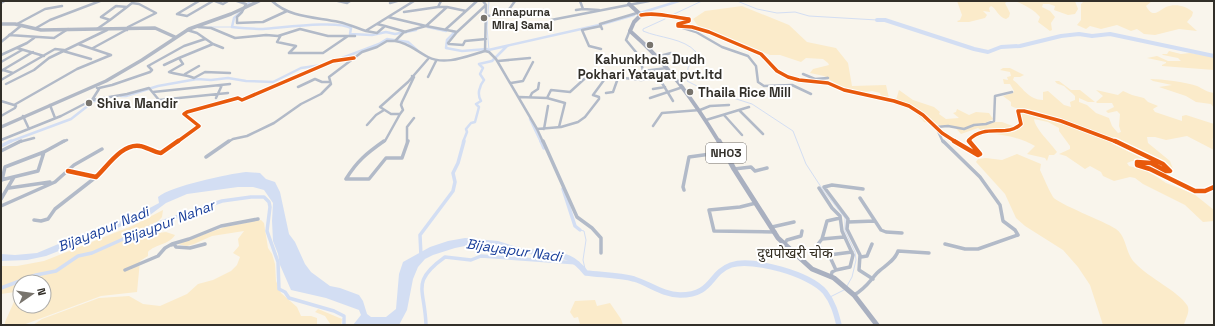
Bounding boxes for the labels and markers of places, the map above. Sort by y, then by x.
place label: Annapurna Miraj Samaj [492,5,553,32]
marker: Annapurna Miraj Samaj [479,13,489,23]
marker: Kahunkhola Dudh Pokhari Yatayat pvt.ltd [645,40,655,50]
place label: Kahunkhola Dudh Pokhari Yatayat pvt.ltd [578,51,722,83]
place label: Thaila Rice Mill [698,84,791,101]
marker: Thaila Rice Mill [685,87,695,97]
place label: Shiva Mandir [97,95,178,112]
marker: Shiva Mandir [84,98,94,108]

